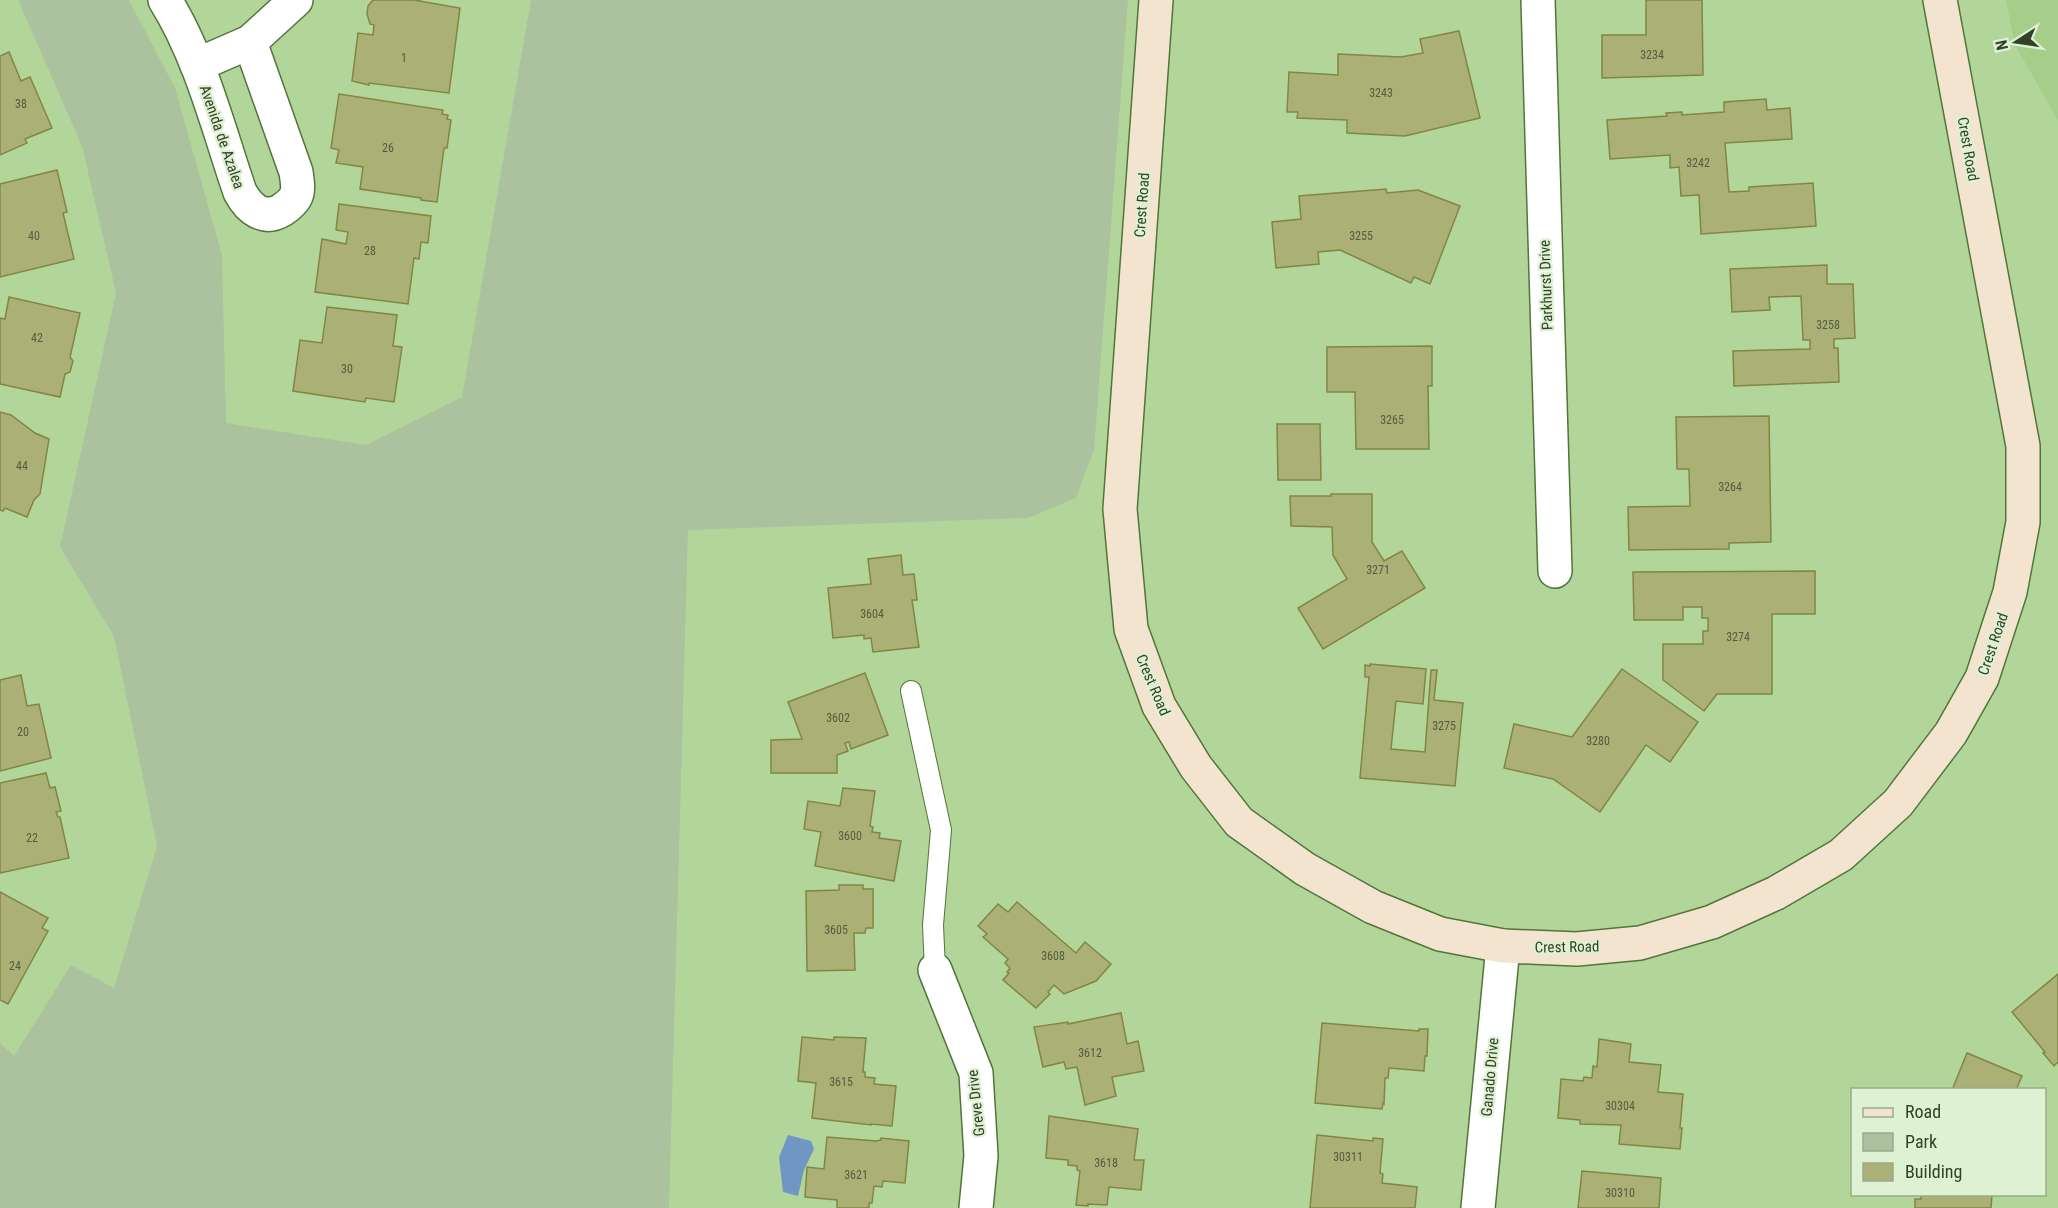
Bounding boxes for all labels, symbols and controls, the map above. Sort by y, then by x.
north arrow [1986,12,2046,72]
text: N [1992,38,2012,52]
house number: 3234 [1640,48,1664,62]
house number: 1 [401,51,407,65]
street label: Avenida de Azalea [196,83,248,191]
house number: 3243 [1369,86,1393,100]
house number: 38 [15,97,27,111]
street label: Crest Road [1954,116,1982,182]
house number: 26 [382,141,394,155]
house number: 3242 [1686,156,1710,170]
street label: Crest Road [1131,172,1153,238]
house number: 40 [28,229,40,243]
house number: 3255 [1349,229,1373,243]
street label: Parkhurst Drive [1535,239,1557,331]
house number: 28 [364,244,376,258]
house number: 3258 [1816,318,1840,332]
house number: 42 [31,331,43,345]
house number: 30 [341,362,353,376]
house number: 3265 [1380,413,1404,427]
house number: 44 [16,459,28,473]
house number: 3264 [1718,480,1742,494]
house number: 3271 [1366,563,1390,577]
house number: 3604 [860,607,884,621]
street label: Crest Road [1974,610,2012,678]
house number: 3274 [1726,630,1750,644]
street label: Crest Road [1132,652,1174,718]
house number: 3602 [826,711,850,725]
house number: 3275 [1432,719,1456,733]
house number: 20 [17,725,29,739]
house number: 3280 [1586,734,1610,748]
house number: 3600 [838,829,862,843]
house number: 22 [26,831,38,845]
house number: 3605 [824,923,848,937]
street label: Crest Road [1534,937,1600,957]
house number: 3608 [1041,949,1065,963]
house number: 24 [9,959,21,973]
street label: Ganado Drive [1478,1037,1502,1117]
house number: 3612 [1078,1046,1102,1060]
street label: Greve Drive [964,1069,988,1137]
house number: 3615 [829,1075,853,1089]
legend [1851,1088,2046,1196]
house number: 30304 [1605,1099,1635,1113]
text: Road [1905,1101,1941,1122]
text: Park [1905,1131,1937,1152]
house number: 30311 [1333,1150,1363,1164]
house number: 3618 [1094,1156,1118,1170]
text: Building [1905,1161,1962,1182]
house number: 3621 [844,1168,868,1182]
house number: 30310 [1605,1186,1635,1200]

